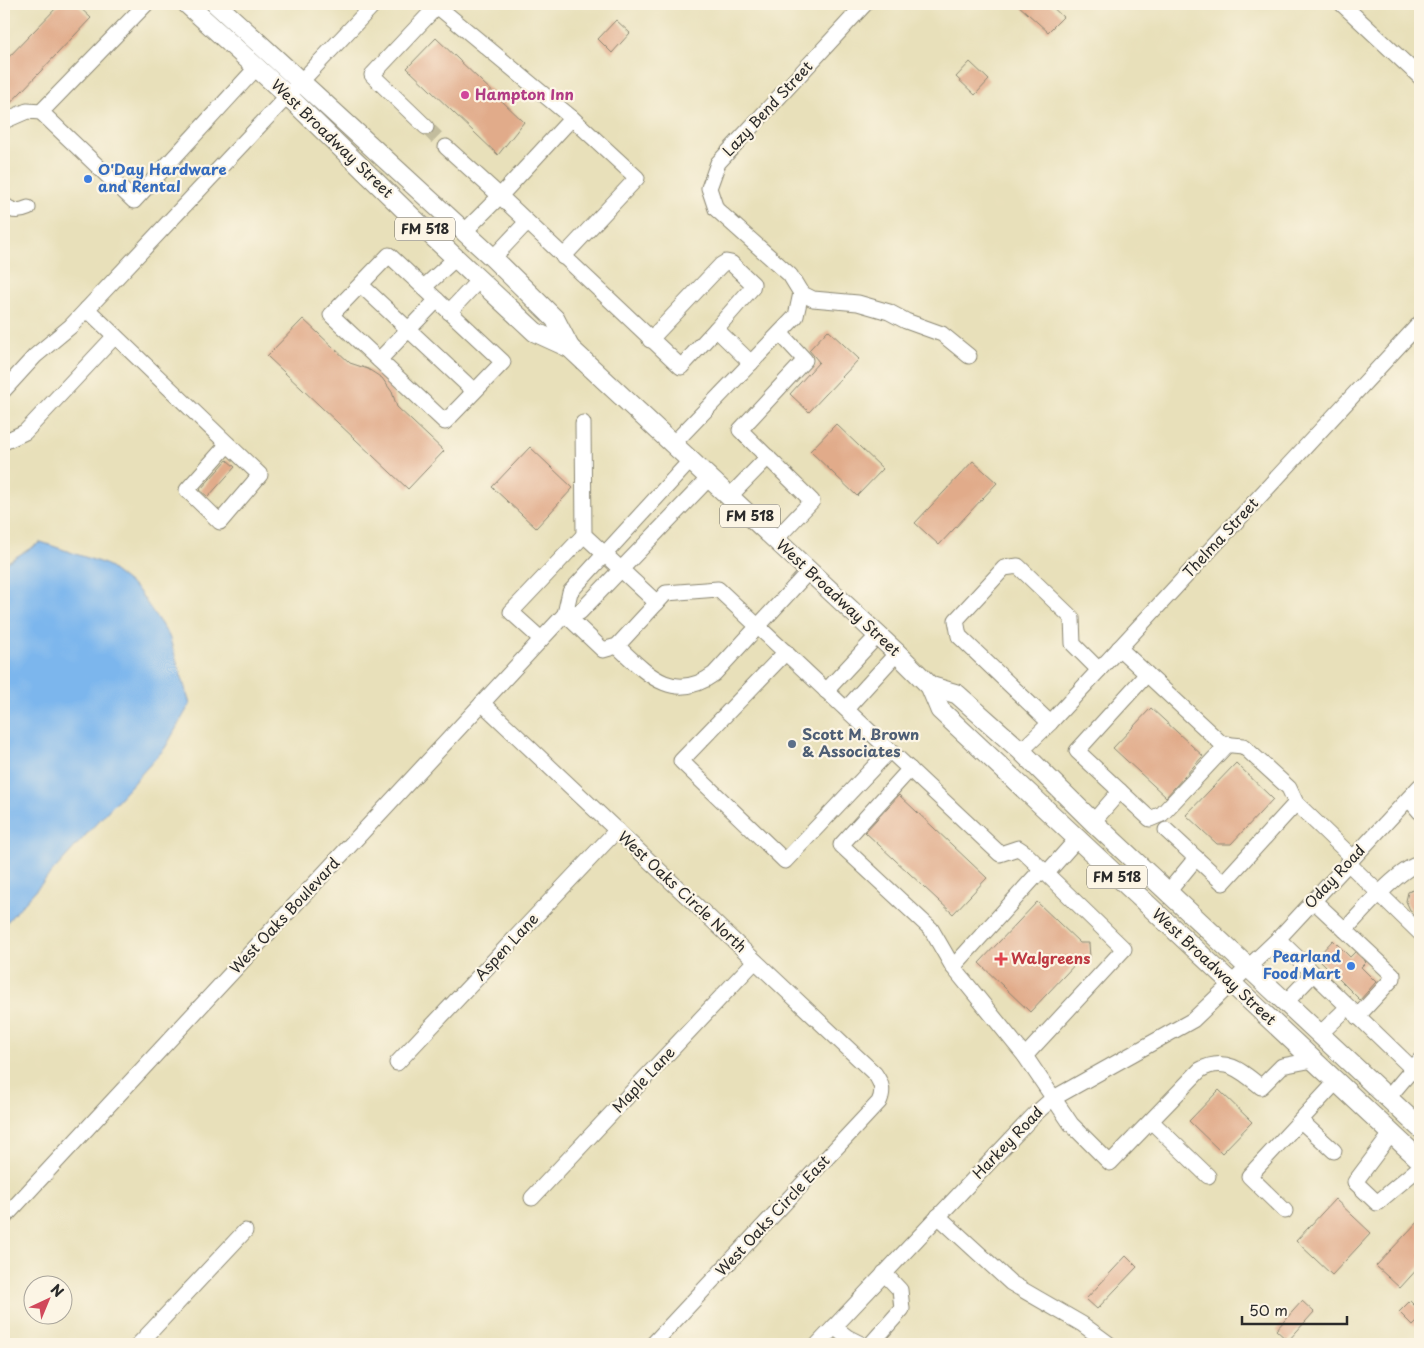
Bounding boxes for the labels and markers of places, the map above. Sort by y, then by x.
place label: Hampton Inn [475,82,574,105]
marker: Hampton Inn [459,89,471,101]
place label: O'Day Hardware and Rental [98,157,227,197]
marker: O'Day Hardware and Rental [82,173,94,185]
place label: Scott M. Brown & Associates [802,722,919,762]
marker: Scott M. Brown & Associates [786,738,798,750]
place label: Pearland Food Mart [1263,944,1341,984]
place label: Walgreens [1011,946,1090,969]
marker: Walgreens [995,953,1007,965]
marker: Pearland Food Mart [1345,960,1357,972]

